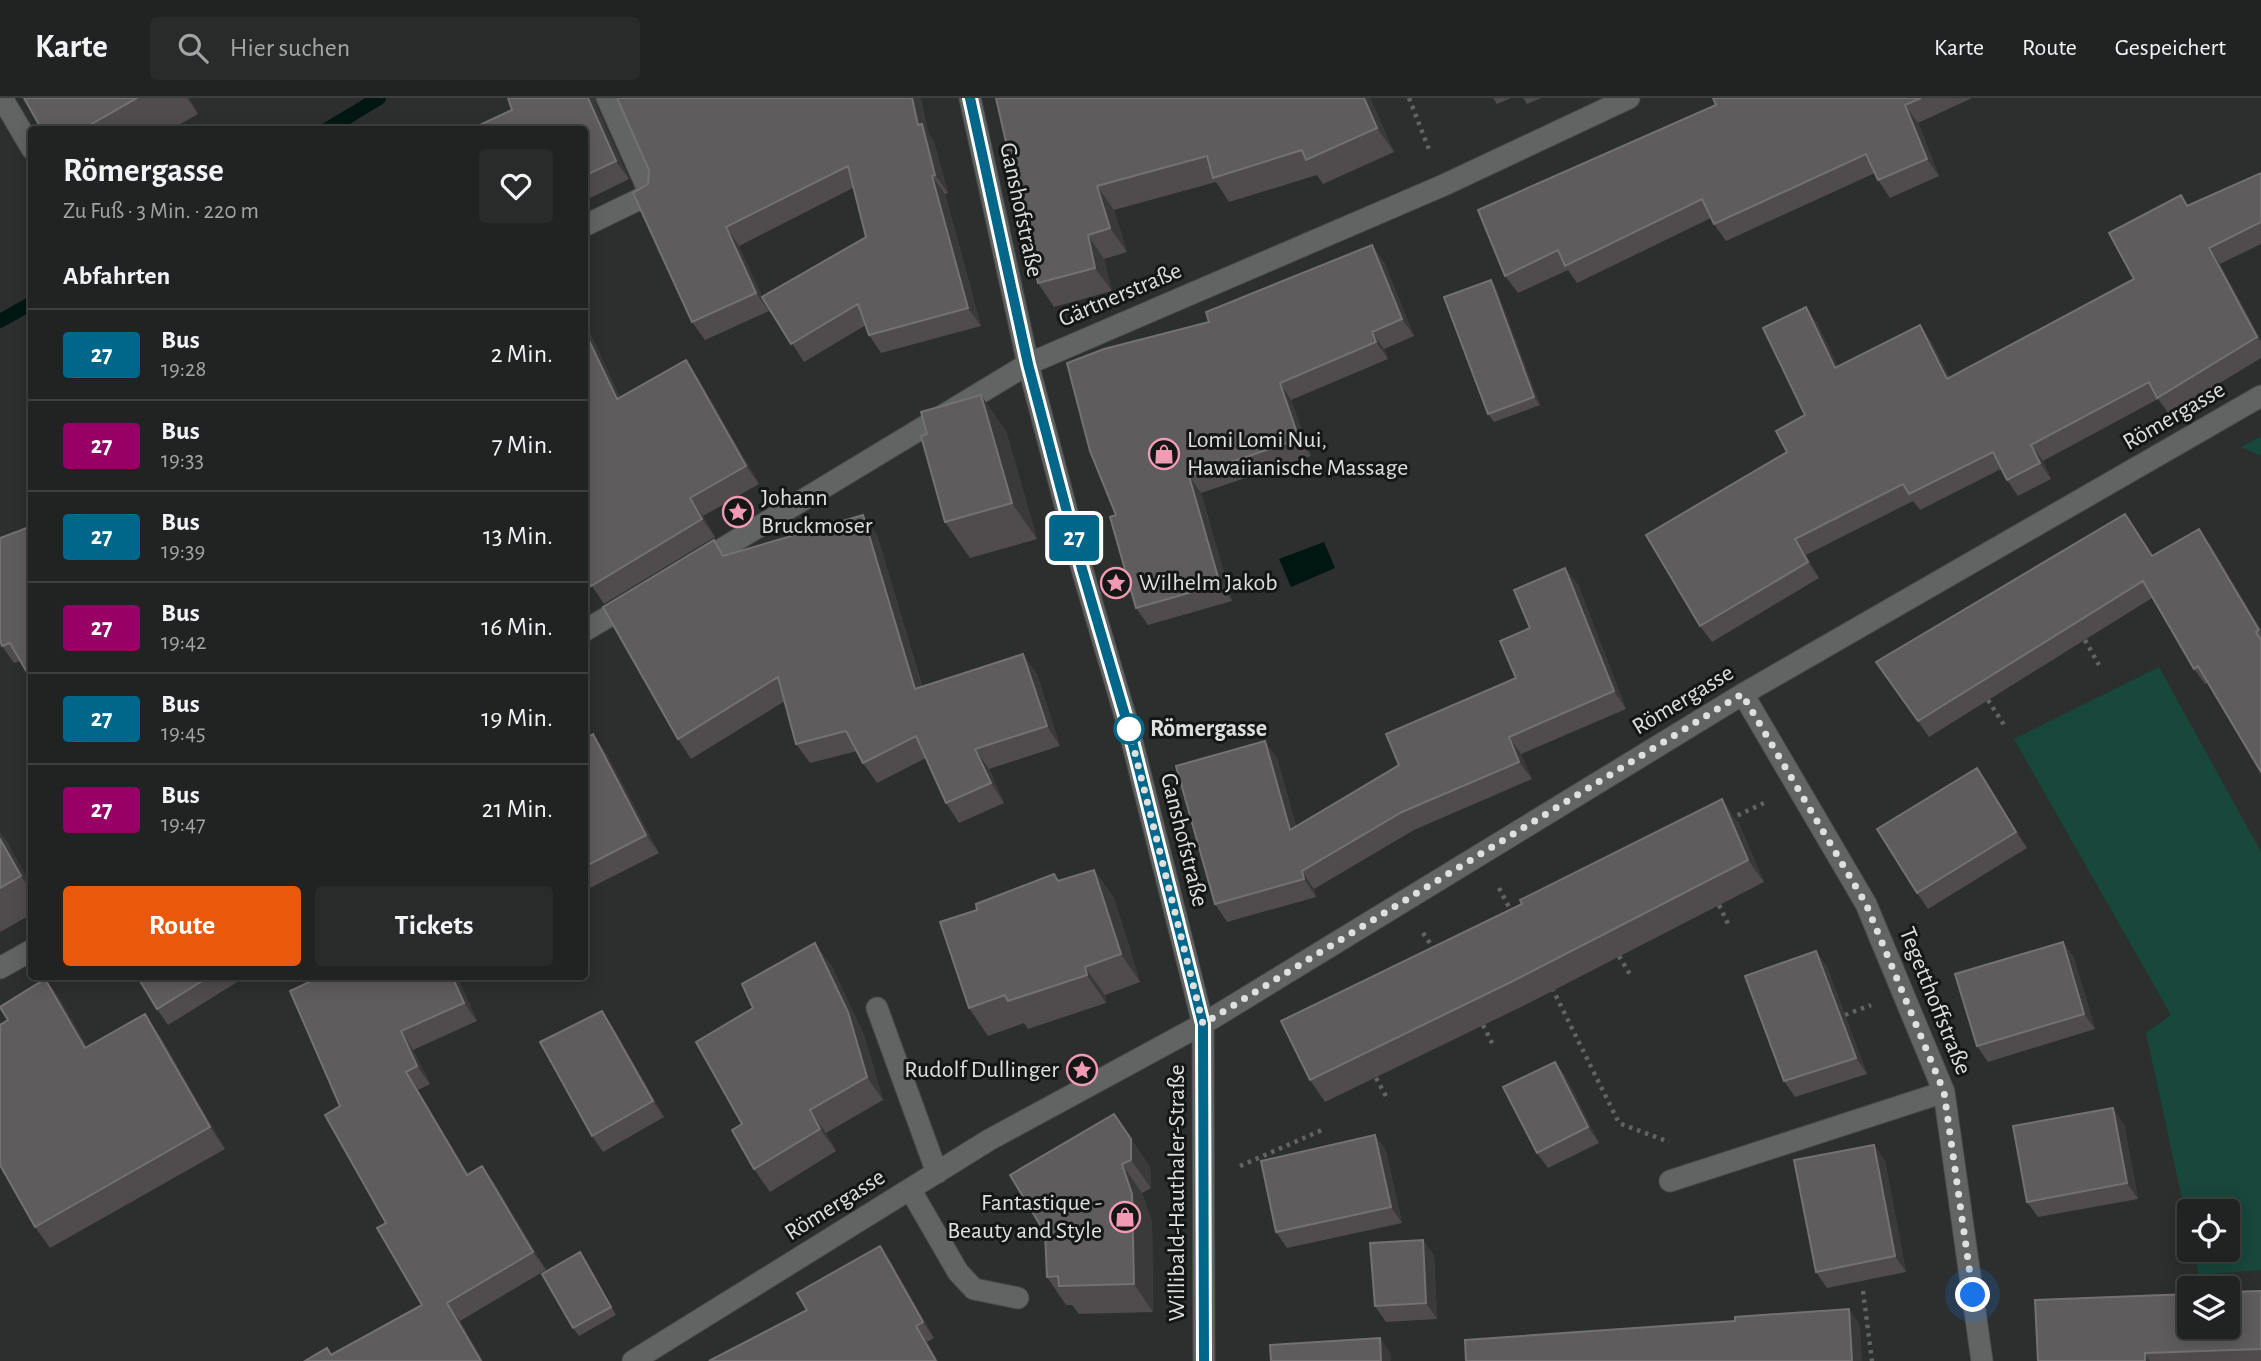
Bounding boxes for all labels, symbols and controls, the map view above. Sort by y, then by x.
search box [150,17,640,80]
icon: search [174,29,212,67]
text: Karte [35,31,108,64]
text: Hier suchen [230,35,350,61]
text: Karte [1934,36,1984,60]
text: Route [2022,36,2077,60]
text: Gespeichert [2115,36,2226,60]
street label: Ganshofstraße [995,141,1047,279]
button: heart [479,149,553,223]
text: Römergasse [63,155,224,188]
text: Zu Fuß · 3 Min. · 220 m [63,200,259,223]
street label: Gärtnerstraße [1055,258,1185,332]
text: Abfahrten [63,263,170,289]
text: Bus [161,327,200,353]
text: 2 Min. [491,341,553,367]
text: 27 [91,343,112,367]
text: 19:28 [161,358,206,381]
street label: Römergasse [2119,377,2229,455]
text: Bus [161,418,200,444]
place label: Lomi Lomi Nui, Hawaiianische Massage [1187,428,1408,480]
text: 7 Min. [492,432,553,458]
text: 27 [91,434,112,458]
shop icon: Lomi Lomi Nui, Hawaiianische Massage [1147,437,1181,471]
text: 19:33 [161,449,204,472]
place label: Johann Bruckmoser [761,486,873,538]
place icon: Johann Bruckmoser [721,495,755,529]
text: Bus [161,509,200,535]
line badge: 27 [1042,515,1106,561]
text: 13 Min. [483,523,553,549]
text: 27 [91,525,112,549]
text: 27 [1063,526,1085,550]
text: 19:39 [161,540,205,563]
place icon: Wilhelm Jakob [1099,566,1133,600]
place label: Wilhelm Jakob [1139,571,1278,595]
text: Bus [161,600,200,626]
text: 16 Min. [481,614,553,640]
text: 27 [91,616,112,640]
text: 19:42 [161,631,207,654]
street label: Römergasse [1628,661,1738,739]
text: Bus [161,691,200,717]
text: 19 Min. [481,705,553,731]
text: 27 [91,707,112,731]
marker: Römergasse [1114,714,1144,744]
place label: Römergasse [1150,717,1267,741]
text: 19:45 [161,722,206,745]
street label: Ganshofstraße [1156,771,1212,909]
text: Bus [161,782,200,808]
text: 21 Min. [482,796,553,822]
text: 27 [91,798,112,822]
text: 19:47 [161,813,206,836]
button: Route [63,886,301,966]
button: Tickets [315,886,553,966]
street label: Tegetthoffstraße [1894,924,1976,1078]
place icon: Rudolf Dullinger [1065,1053,1099,1087]
place label: Rudolf Dullinger [904,1058,1059,1082]
street label: Willibald-Hauthaler-Straße [1165,1064,1189,1322]
street label: Römergasse [781,1165,889,1245]
place label: Fantastique - Beauty and Style [947,1191,1102,1243]
map controls [2177,1199,2240,1339]
button: locate [2177,1199,2240,1262]
shop icon: Fantastique - Beauty and Style [1108,1200,1142,1234]
button: layers [2177,1276,2240,1339]
your location [1955,1277,1990,1312]

